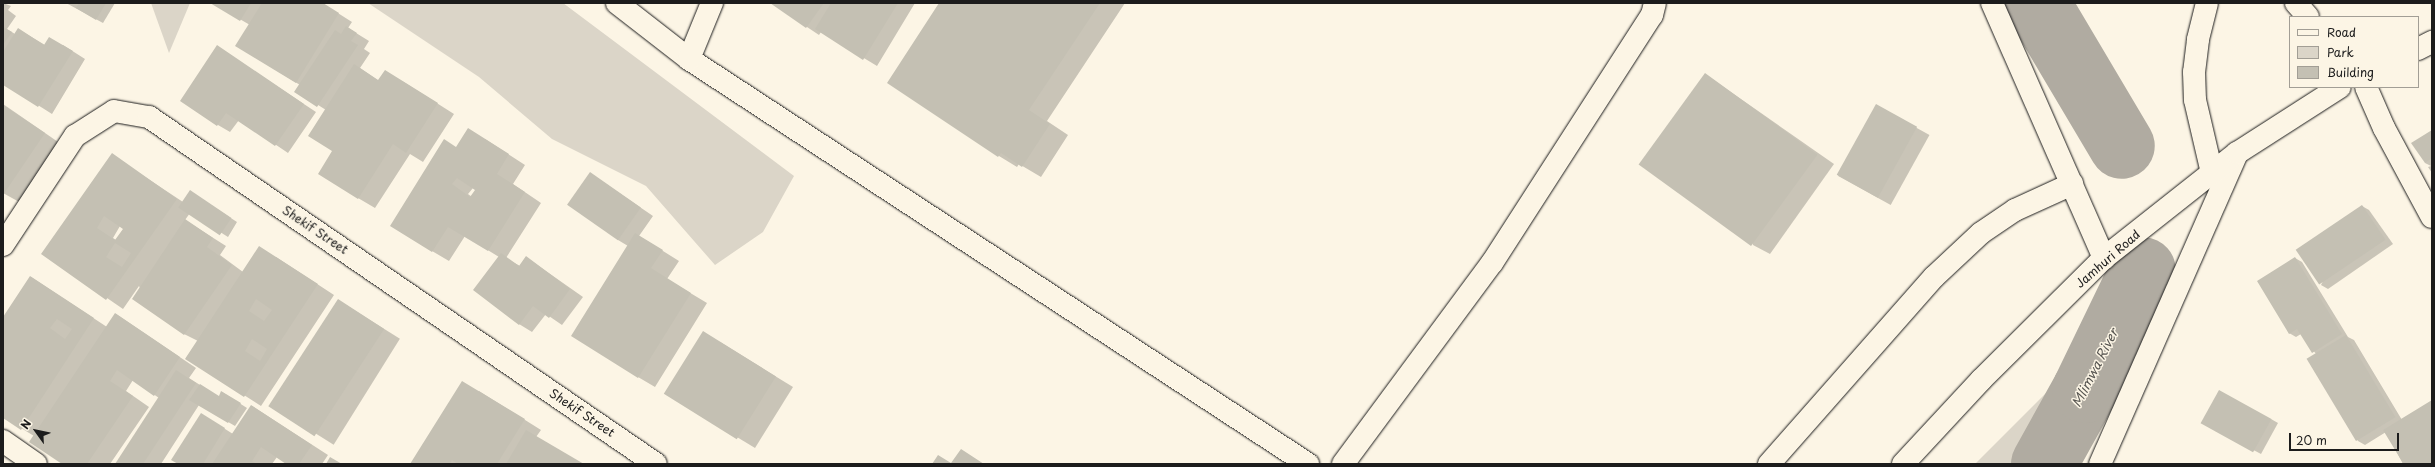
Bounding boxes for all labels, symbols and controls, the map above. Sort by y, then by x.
legend [2289,16,2419,88]
text: Road [2327,23,2356,41]
text: Park [2327,43,2354,61]
text: Building [2327,63,2374,81]
street label: Shekif Street [279,203,351,257]
street label: Jamhuri Road [2073,227,2143,291]
water label: Mlimwa River [2069,326,2121,410]
street label: Shekif Street [546,386,618,440]
north arrow [16,411,56,451]
text: N [16,416,35,432]
scale bar [2291,425,2401,451]
text: 20 m [2296,431,2327,449]

